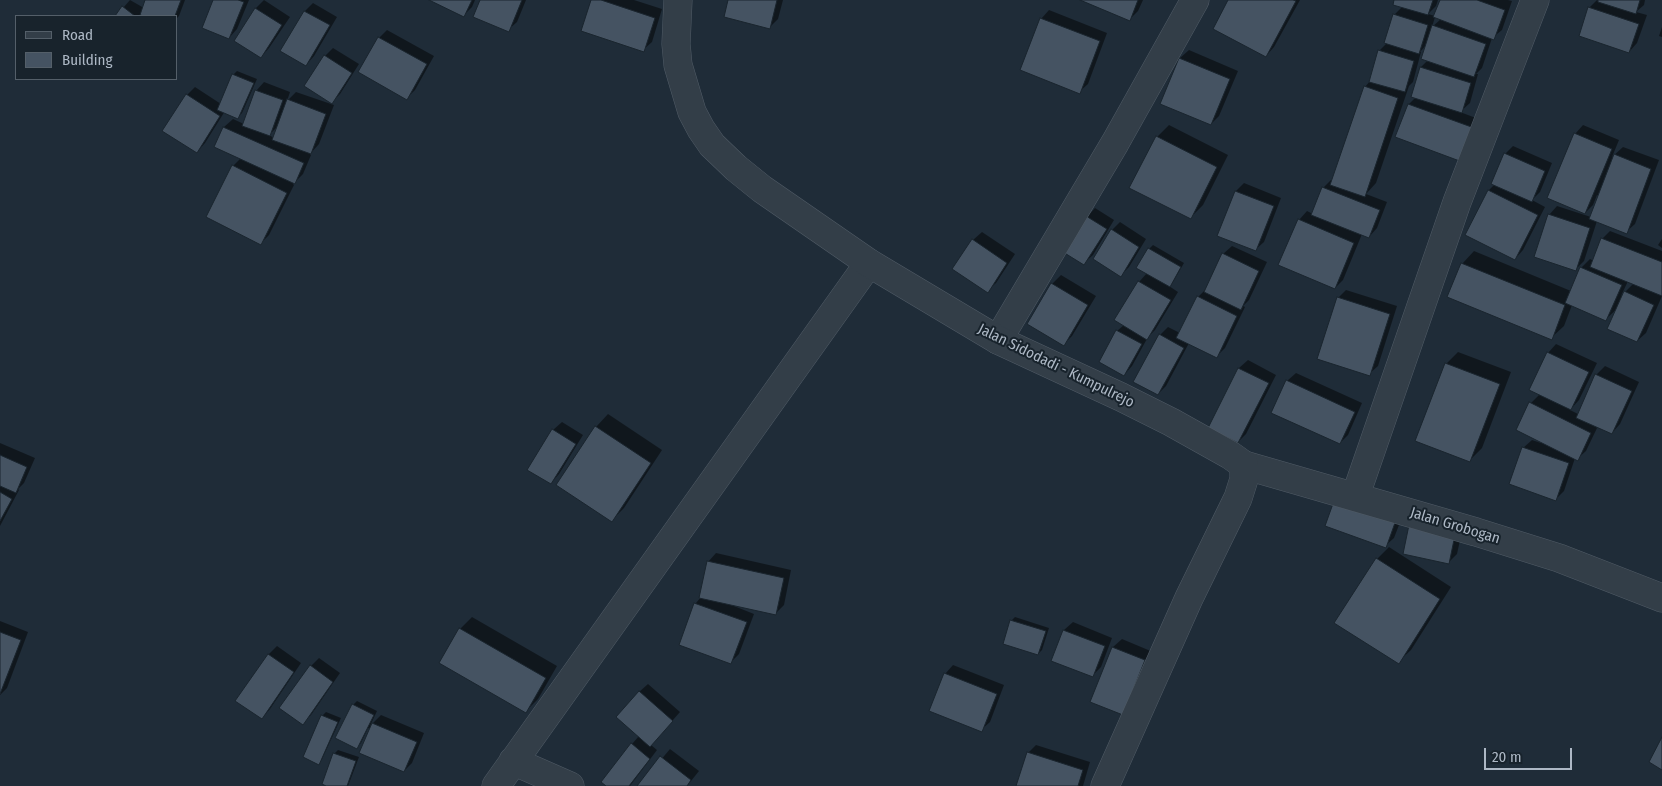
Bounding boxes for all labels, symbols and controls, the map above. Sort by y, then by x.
legend [15,15,178,80]
text: Road [62,26,93,44]
text: Building [62,51,113,69]
street label: Jalan Sidodadi - Kumpulrejo [975,320,1137,412]
street label: Jalan Grobogan [1408,504,1502,548]
scale bar [1487,738,1574,770]
text: 20 m [1492,748,1522,766]

